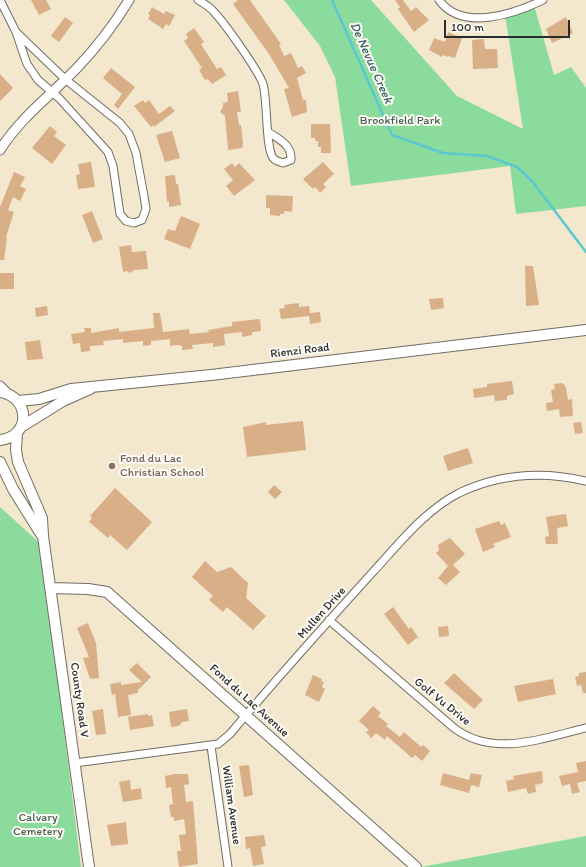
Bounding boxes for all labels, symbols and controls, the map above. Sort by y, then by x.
scale bar [446,12,572,38]
water label: De Nevue Creek [346,20,396,106]
text: 100 m [451,20,484,34]
park label: Brookfield Park [360,114,440,128]
street label: Rienzi Road [269,340,331,362]
place label: Fond du Lac Christian School [120,452,204,480]
marker: Fond du Lac Christian School [107,461,117,471]
street label: Mullen Drive [295,584,349,642]
street label: County Road V [67,662,91,738]
street label: Fond du Lac Avenue [206,662,292,740]
street label: Golf Vu Drive [411,675,473,729]
street label: William Avenue [218,765,244,845]
park label: Calvary Cemetery [13,811,63,839]

